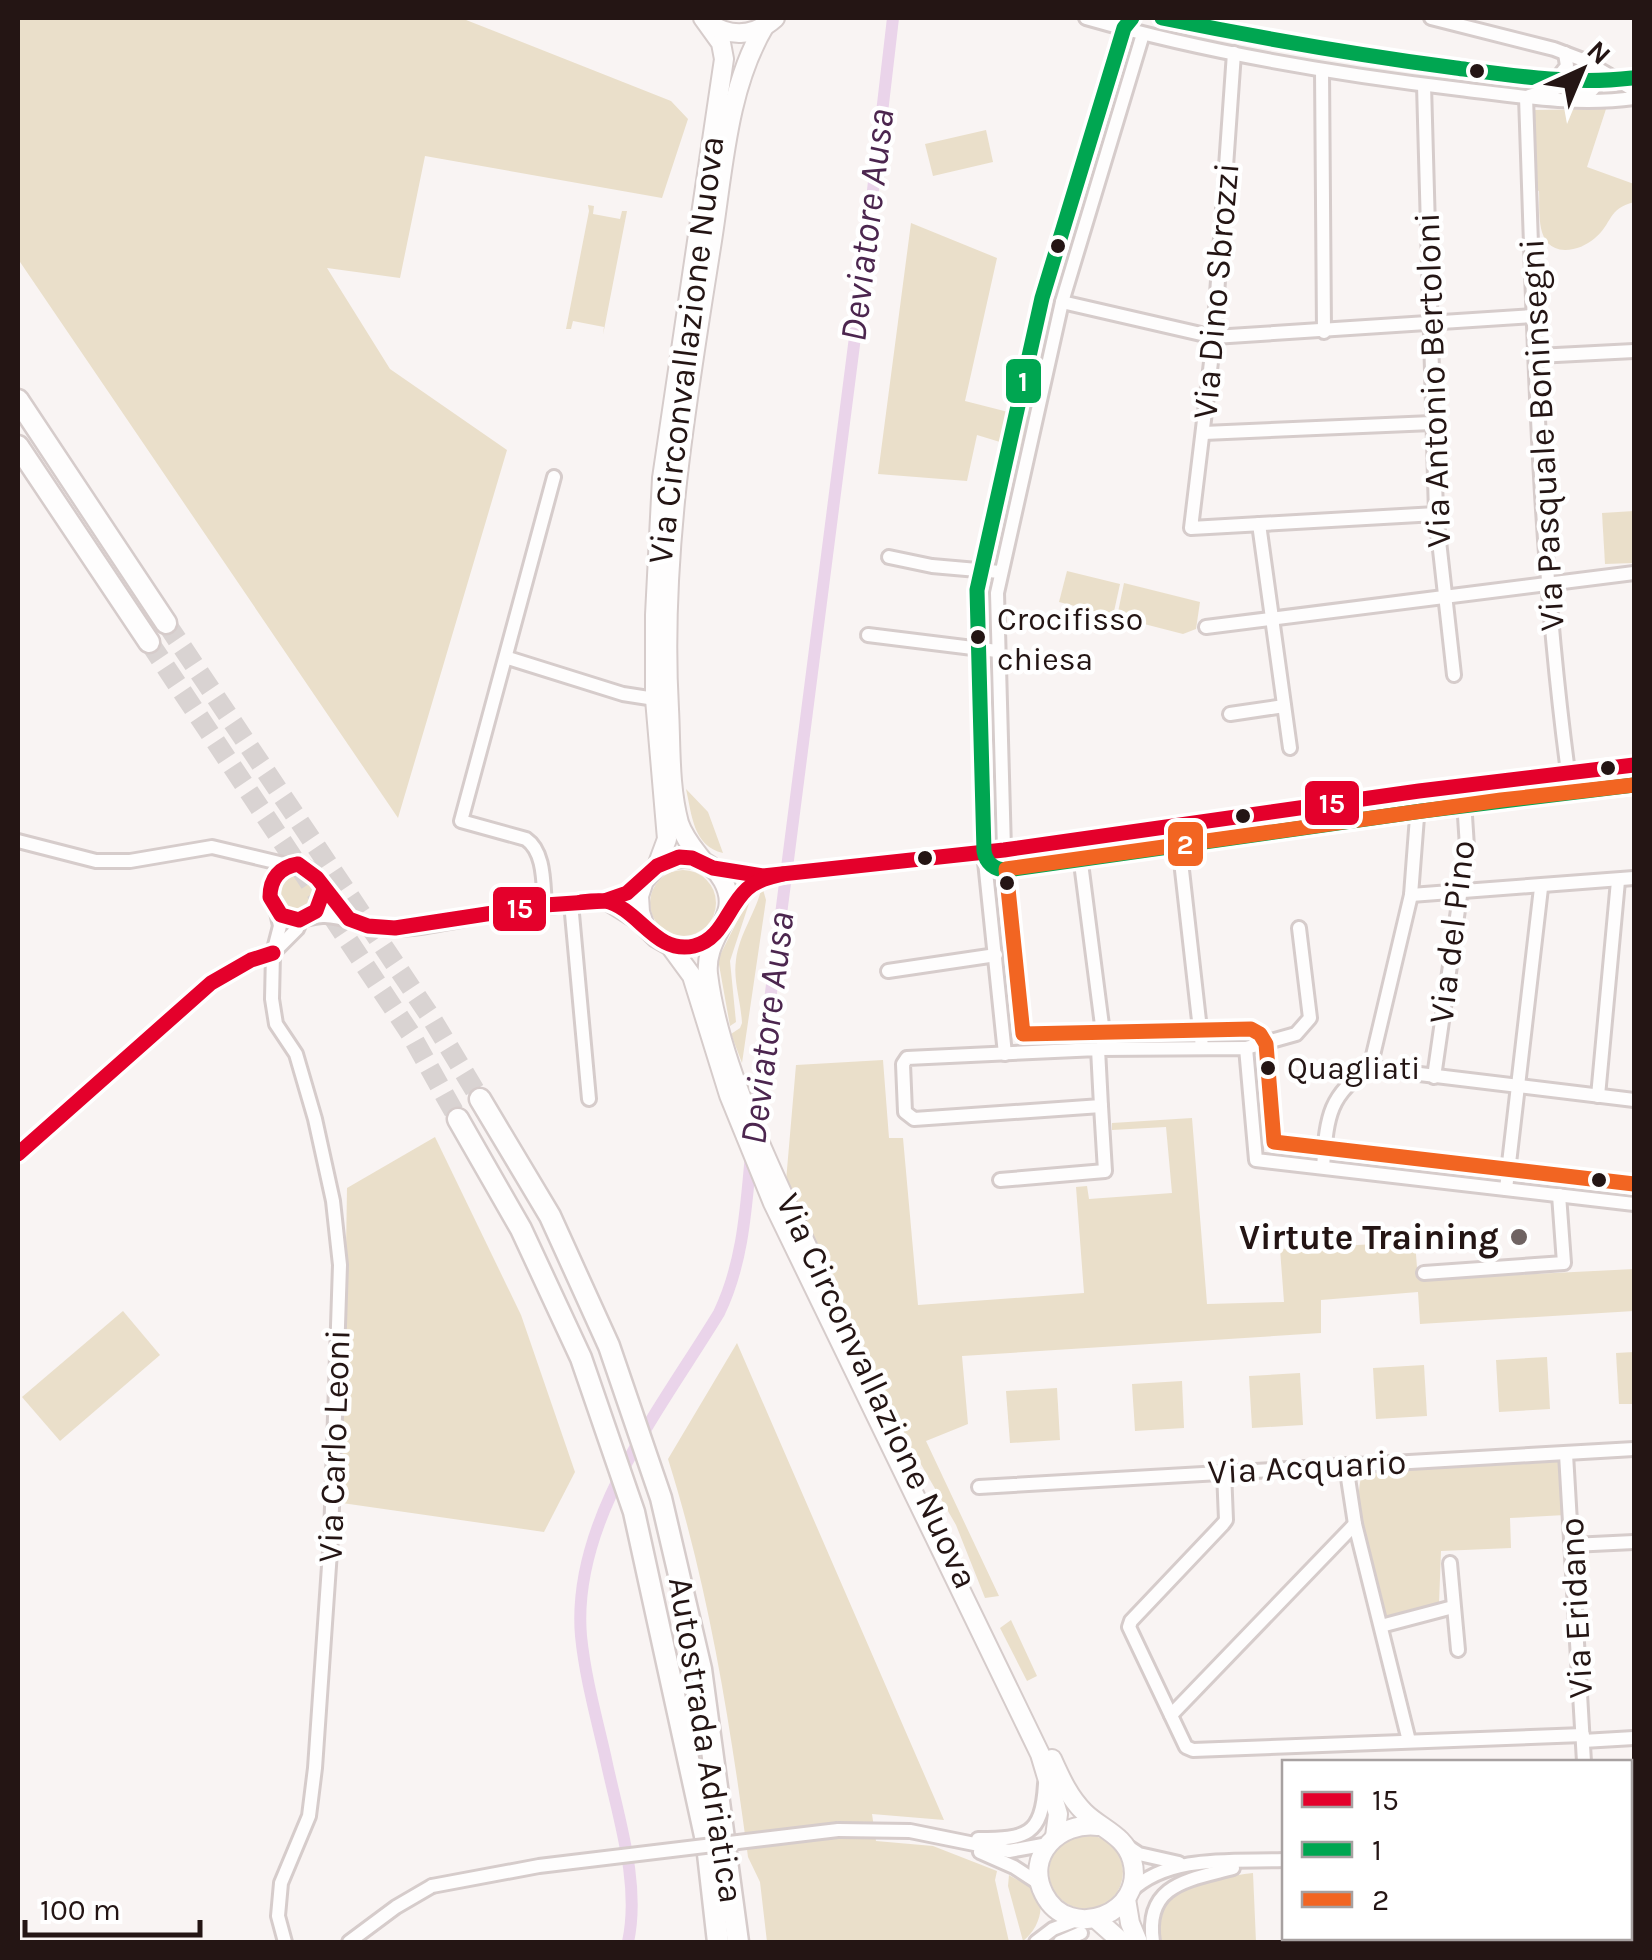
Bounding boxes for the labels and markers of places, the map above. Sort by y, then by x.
unlabelled marker [1467,61,1487,81]
unlabelled marker [1048,236,1068,256]
place label: Crocifisso chiesa [997,601,1143,678]
marker: Crocifisso chiesa [968,627,988,647]
unlabelled marker [1598,758,1618,778]
unlabelled marker [1233,806,1253,826]
unlabelled marker [915,848,935,868]
unlabelled marker [997,873,1017,893]
place label: Quagliati [1287,1050,1421,1087]
marker: Quagliati [1258,1058,1278,1078]
unlabelled marker [1589,1170,1609,1190]
place label: Virtute Training [1239,1217,1499,1259]
marker: Virtute Training [1508,1226,1530,1248]

